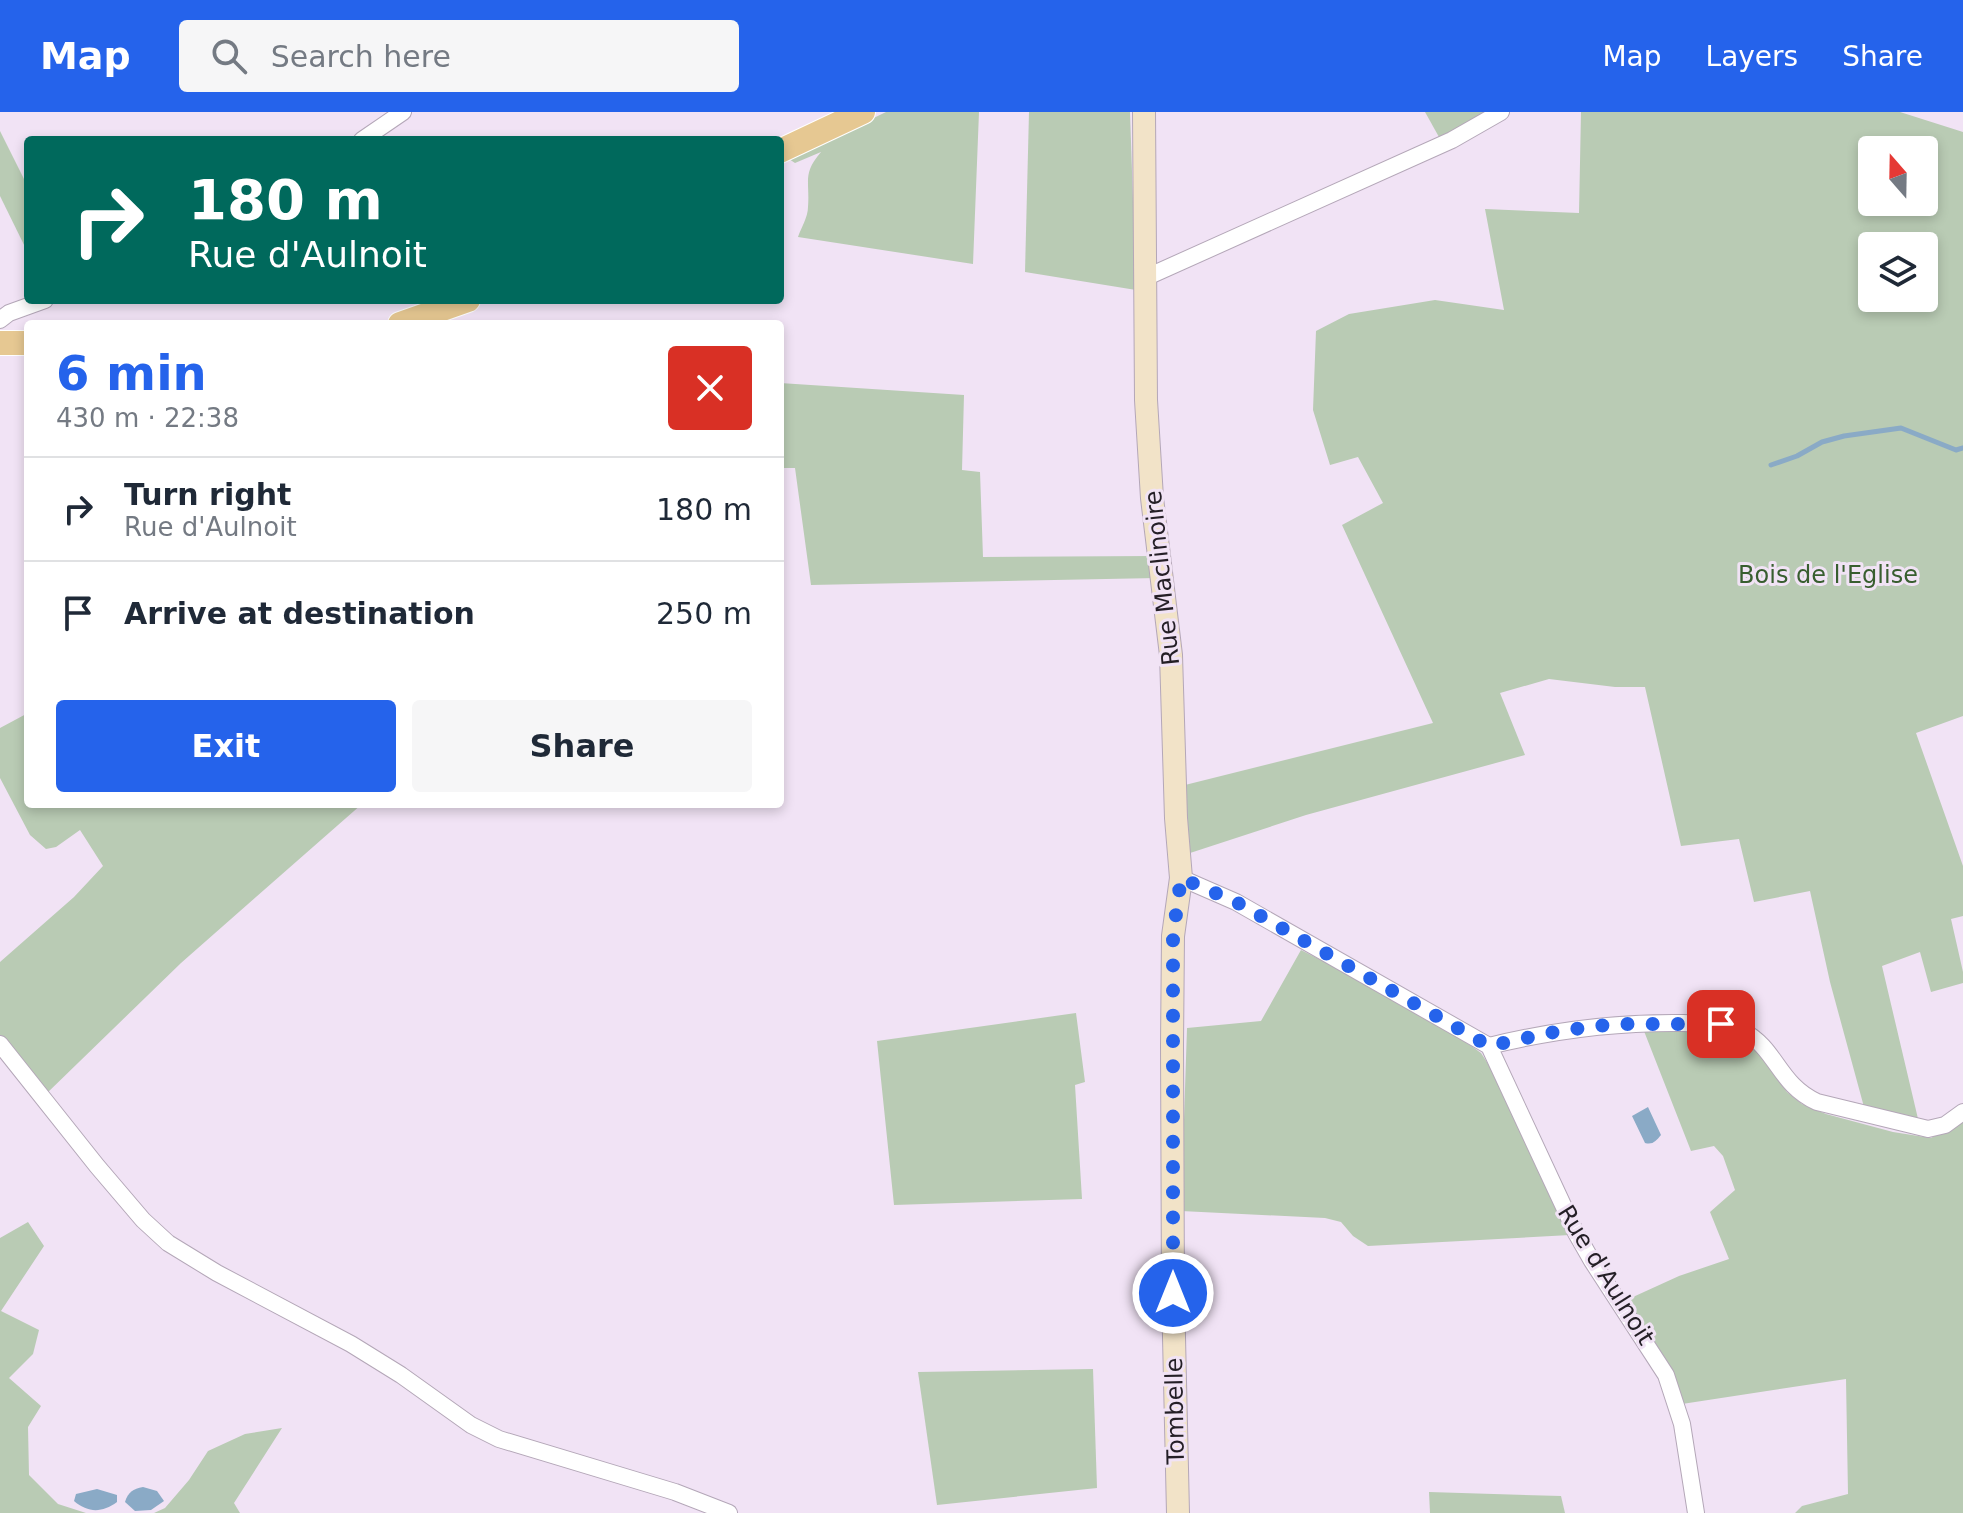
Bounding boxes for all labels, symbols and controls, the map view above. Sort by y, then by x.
search box [179,20,739,92]
text: Map [40,34,131,78]
icon: search [207,34,251,78]
text: Search here [271,39,451,74]
text: Map [1602,40,1662,73]
text: Layers [1706,40,1798,73]
text: Share [1842,40,1923,73]
north arrow [1858,136,1938,216]
map controls [1858,136,1938,312]
text: 180 m [188,167,383,232]
icon: right [56,168,160,272]
button: layers [1858,232,1938,312]
text: Rue d'Aulnoit [188,234,427,275]
text: 6 min [56,345,207,401]
button: close [668,346,752,430]
text: 430 m · 22:38 [56,403,239,433]
text: Turn right [124,477,291,512]
icon: right [56,487,100,531]
street label: Rue Maclinoire [1139,489,1185,667]
text: 180 m [656,492,752,527]
text: Rue d'Aulnoit [124,512,297,542]
park label: Bois de l'Eglise [1738,561,1918,589]
icon: arrive [56,591,100,635]
text: Arrive at destination [124,596,475,631]
text: 250 m [656,596,752,631]
button: Exit [56,700,396,792]
button: Share [412,700,752,792]
pin [1687,990,1755,1058]
icon: arrive [1699,1002,1743,1046]
street label: Rue d'Aulnoit [1552,1200,1660,1350]
position arrow [1131,1251,1215,1335]
street label: Tombelle [1160,1357,1190,1466]

